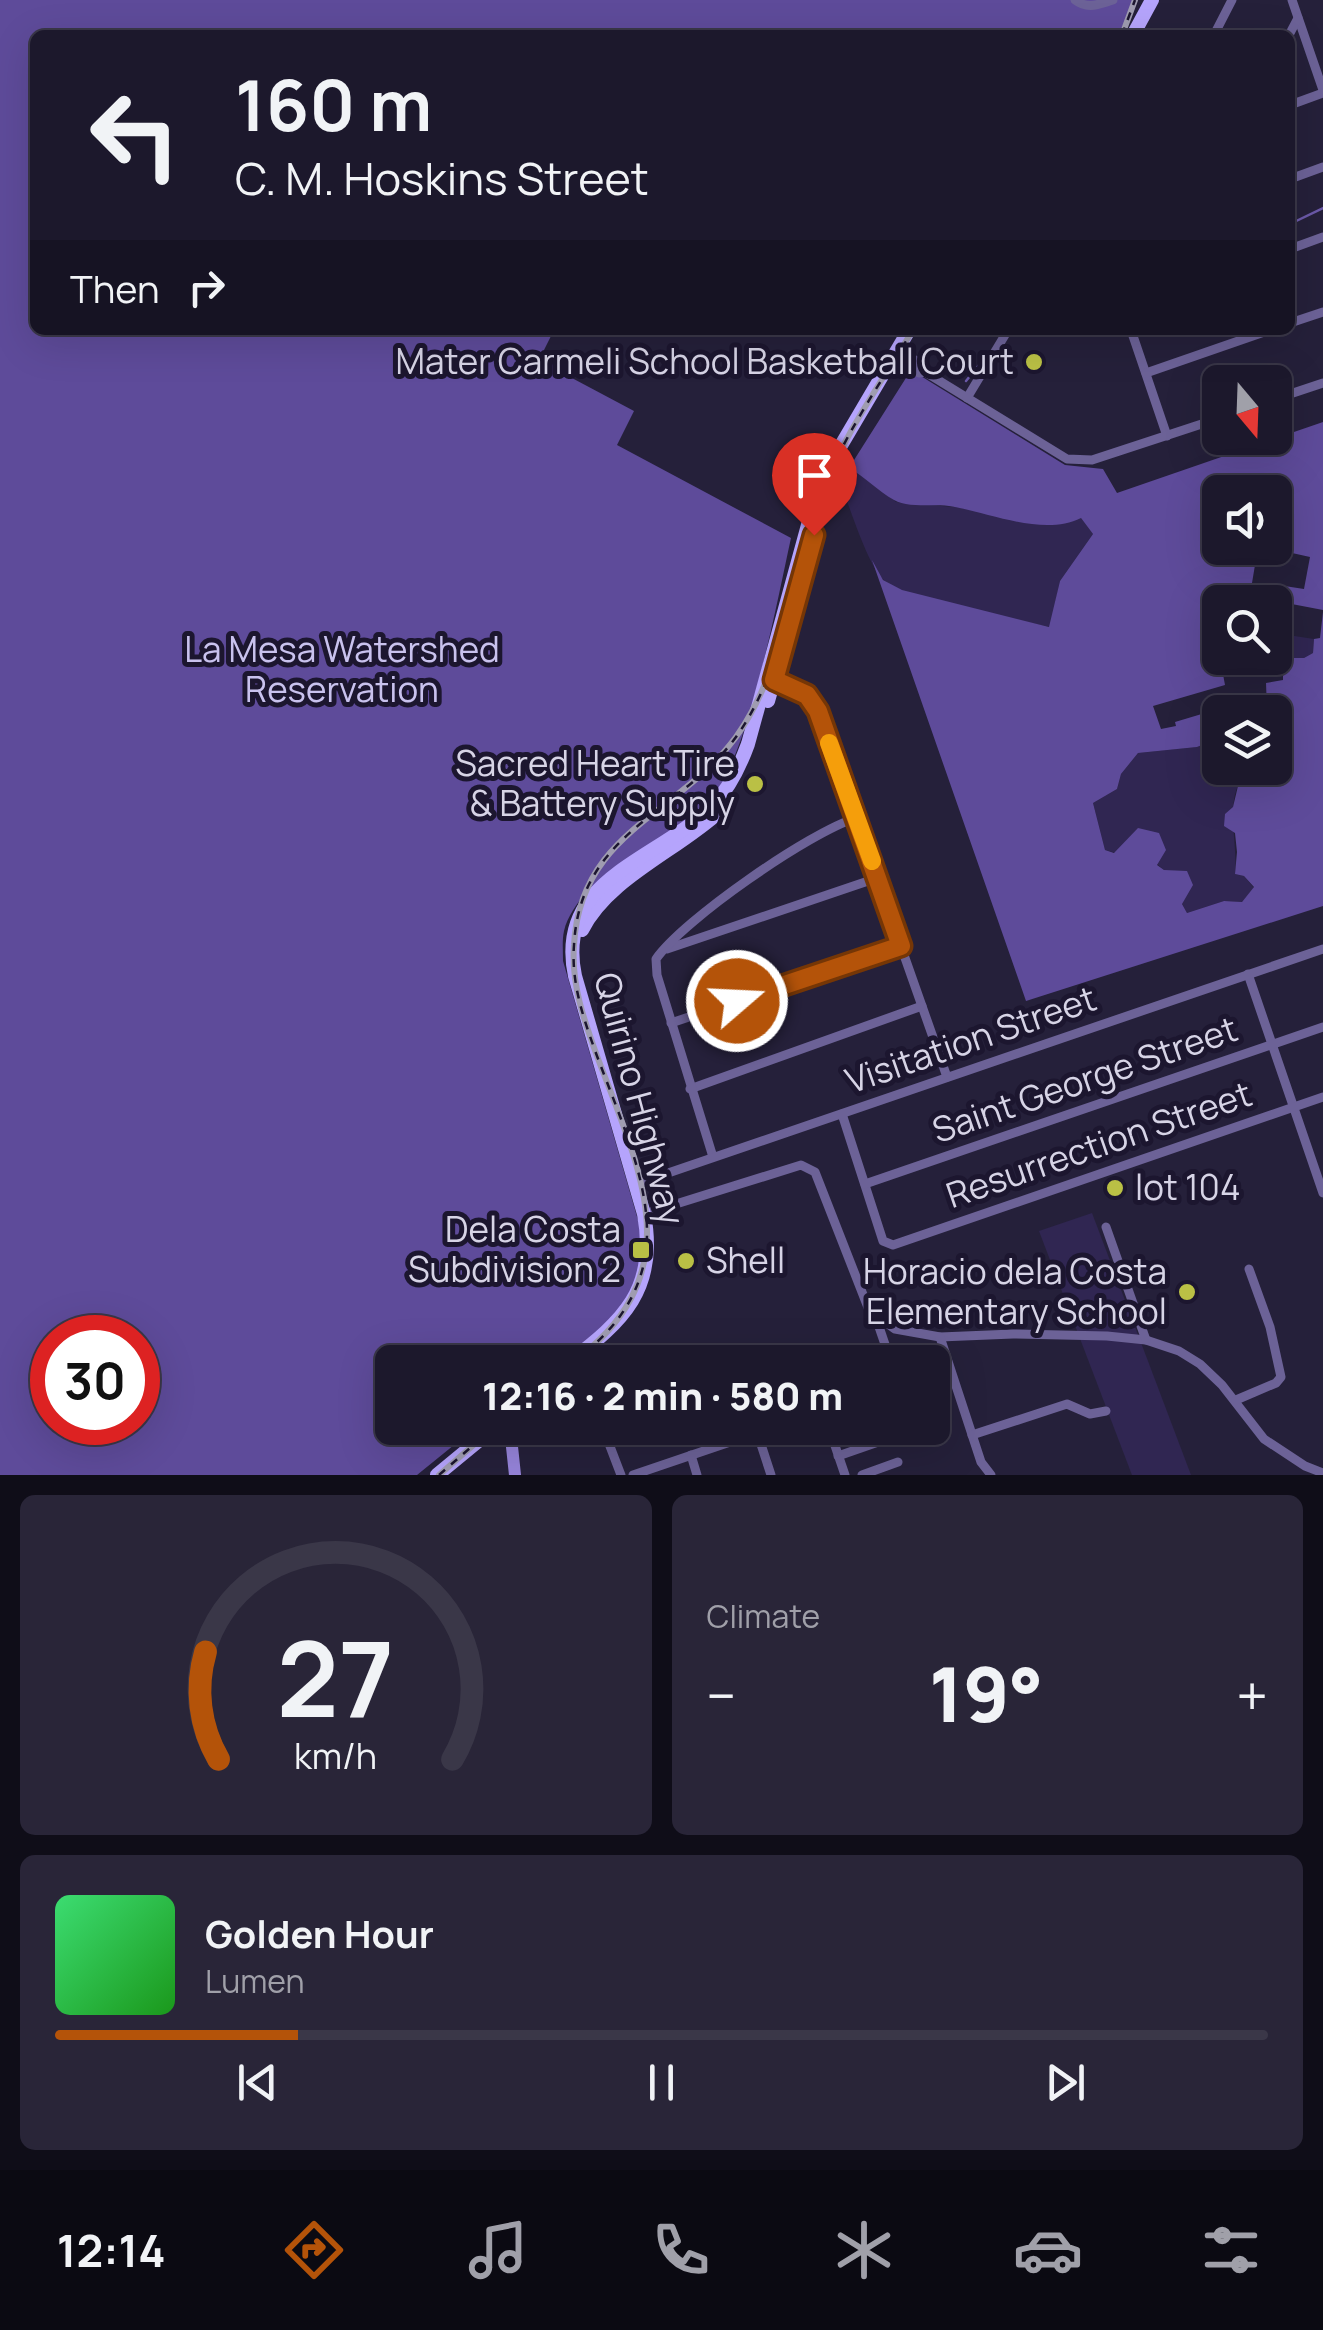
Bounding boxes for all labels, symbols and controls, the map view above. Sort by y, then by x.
text: 160 m [235,56,432,152]
icon: left [70,70,200,200]
text: C. M. Hoskins Street [235,147,649,209]
icon: right [179,260,234,315]
text: Then [70,262,159,314]
place label: Mater Carmeli School Basketball Court [396,337,1014,385]
marker: Mater Carmeli School Basketball Court [1023,351,1045,373]
north arrow [1202,365,1292,455]
map controls [1202,365,1292,785]
pin [772,433,857,536]
icon: arrive [787,448,842,503]
button: sound [1202,475,1292,565]
button: search [1202,585,1292,675]
park label: La Mesa Watershed Reservation [184,625,500,713]
button: layers [1202,695,1292,785]
place label: Sacred Heart Tire & Battery Supply [455,739,735,827]
marker: Sacred Heart Tire & Battery Supply [744,773,766,795]
position arrow [685,949,789,1053]
street label: Quirino Highway [583,967,697,1230]
street label: Visitation Street [839,974,1102,1104]
street label: Saint George Street [926,1004,1244,1154]
street label: Resurrection Street [940,1069,1258,1219]
place label: lot 104 [1135,1163,1241,1211]
marker: lot 104 [1104,1177,1126,1199]
place label: Dela Costa Subdivision 2 [408,1205,621,1293]
place label: Shell [706,1236,785,1284]
marker: Dela Costa Subdivision 2 [630,1239,652,1261]
place label: Horacio dela Costa Elementary School [863,1247,1167,1335]
marker: Shell [675,1250,697,1272]
marker: Horacio dela Costa Elementary School [1176,1281,1198,1303]
speed limit sign: 30 [30,1315,160,1445]
text: 12:16 · 2 min · 580 m [482,1369,843,1421]
text: Climate [707,1594,820,1638]
text: 27 [277,1606,394,1748]
text: 19° [929,1642,1043,1745]
text: − [707,1657,736,1733]
text: + [1236,1657,1268,1733]
text: km/h [294,1731,377,1780]
text: Golden Hour [205,1907,434,1959]
text: Lumen [205,1959,305,2003]
icon: previous [230,2055,285,2110]
icon: pause [634,2055,689,2110]
icon: next [1038,2055,1093,2110]
icon: directions [279,2215,349,2285]
icon: music [463,2215,533,2285]
icon: phone [646,2215,716,2285]
icon: climate [829,2215,899,2285]
icon: car [1013,2215,1083,2285]
icon: filters [1196,2215,1266,2285]
text: 12:14 [57,2219,166,2281]

